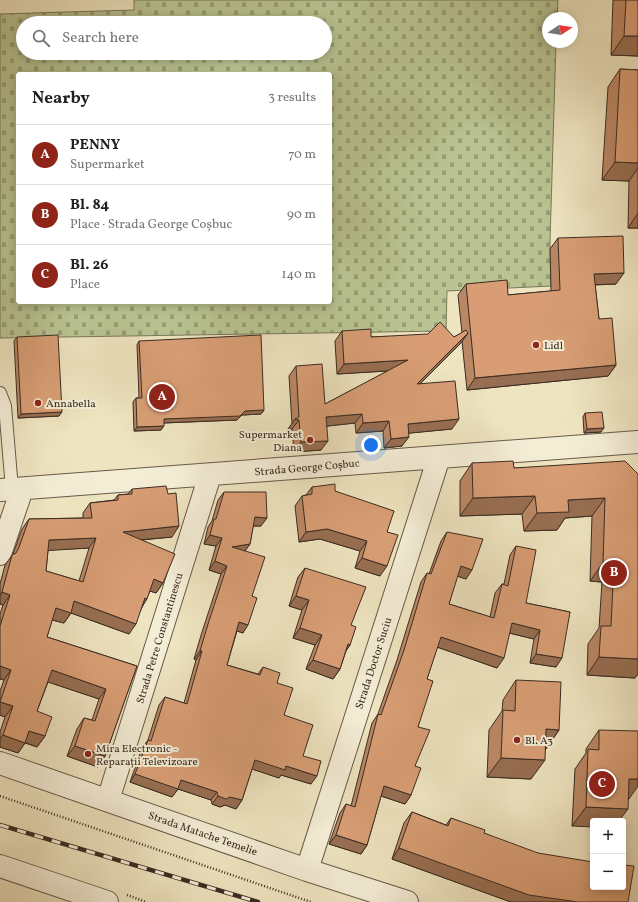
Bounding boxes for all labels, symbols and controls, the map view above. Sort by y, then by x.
north arrow [542,12,578,48]
search box [16,16,332,60]
icon: search [30,27,52,49]
text: Search here [62,28,139,49]
text: Nearby [32,87,90,110]
text: 3 results [268,89,316,107]
text: PENNY [70,135,120,156]
text: A [40,146,50,164]
text: 70 m [288,146,316,164]
text: Supermarket [70,156,145,174]
text: Bl. 84 [70,195,109,216]
text: B [41,206,49,224]
text: 90 m [287,206,316,224]
text: Place · Strada George Coșbuc [70,216,232,234]
text: Bl. 26 [70,255,108,276]
text: C [41,266,49,284]
text: 140 m [282,266,316,284]
text: Place [70,276,100,294]
place label: Lidl [544,339,563,354]
marker: Lidl [531,340,541,350]
pin: A [149,382,175,412]
place label: Annabella [46,397,96,412]
marker: Annabella [33,398,43,408]
place label: Supermarket Diana [239,428,303,456]
marker: Supermarket Diana [305,435,315,445]
your location [361,435,381,455]
street label: Strada George Coșbuc [254,456,360,481]
pin: B [601,558,627,588]
street label: Strada Petre Constantinescu [133,571,188,706]
street label: Strada Doctor Suciu [352,616,396,711]
place label: Bl. A3 [525,734,553,749]
marker: Bl. A3 [512,735,522,745]
place label: Mira Electronic - Reparații Televizoare [96,742,198,770]
marker: Mira Electronic - Reparații Televizoare [83,749,93,759]
pin: C [589,769,615,799]
street label: Strada Matache Temelie [146,809,259,860]
map controls [590,818,626,890]
button: + [590,818,626,854]
button: − [590,854,626,890]

